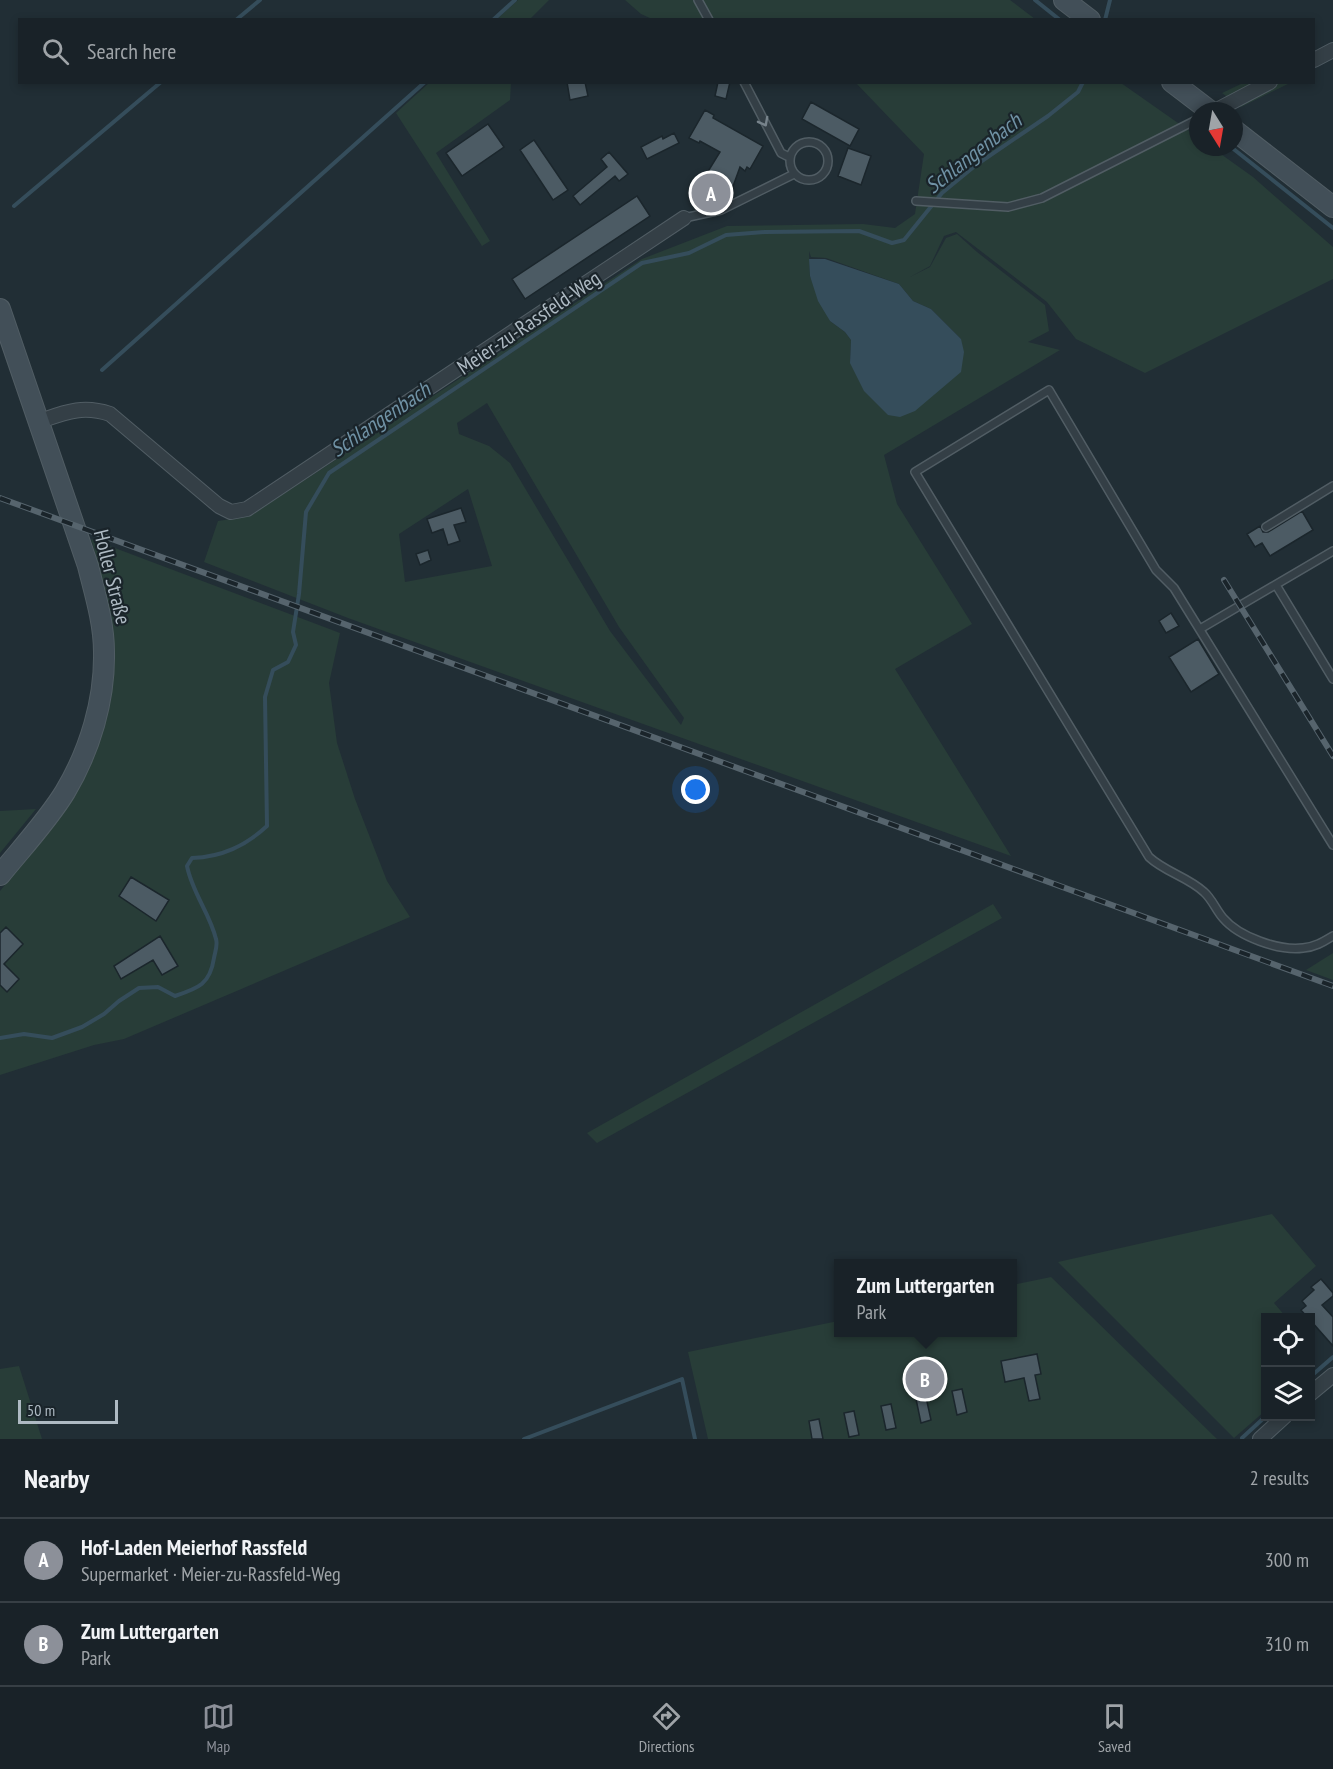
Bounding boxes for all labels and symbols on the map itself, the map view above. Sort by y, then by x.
north arrow [1189,102,1243,156]
water label: Schlangenbach [919,106,1028,199]
one-way arrow [757,116,769,127]
pin: A [692,170,730,216]
street label: Meier-zu-Rassfeld-Weg [452,265,606,381]
water label: Schlangenbach [325,375,436,463]
street label: Holler Straße [88,527,137,627]
your location [681,775,710,804]
pin: B [906,1356,944,1402]
scale bar [18,1397,118,1424]

